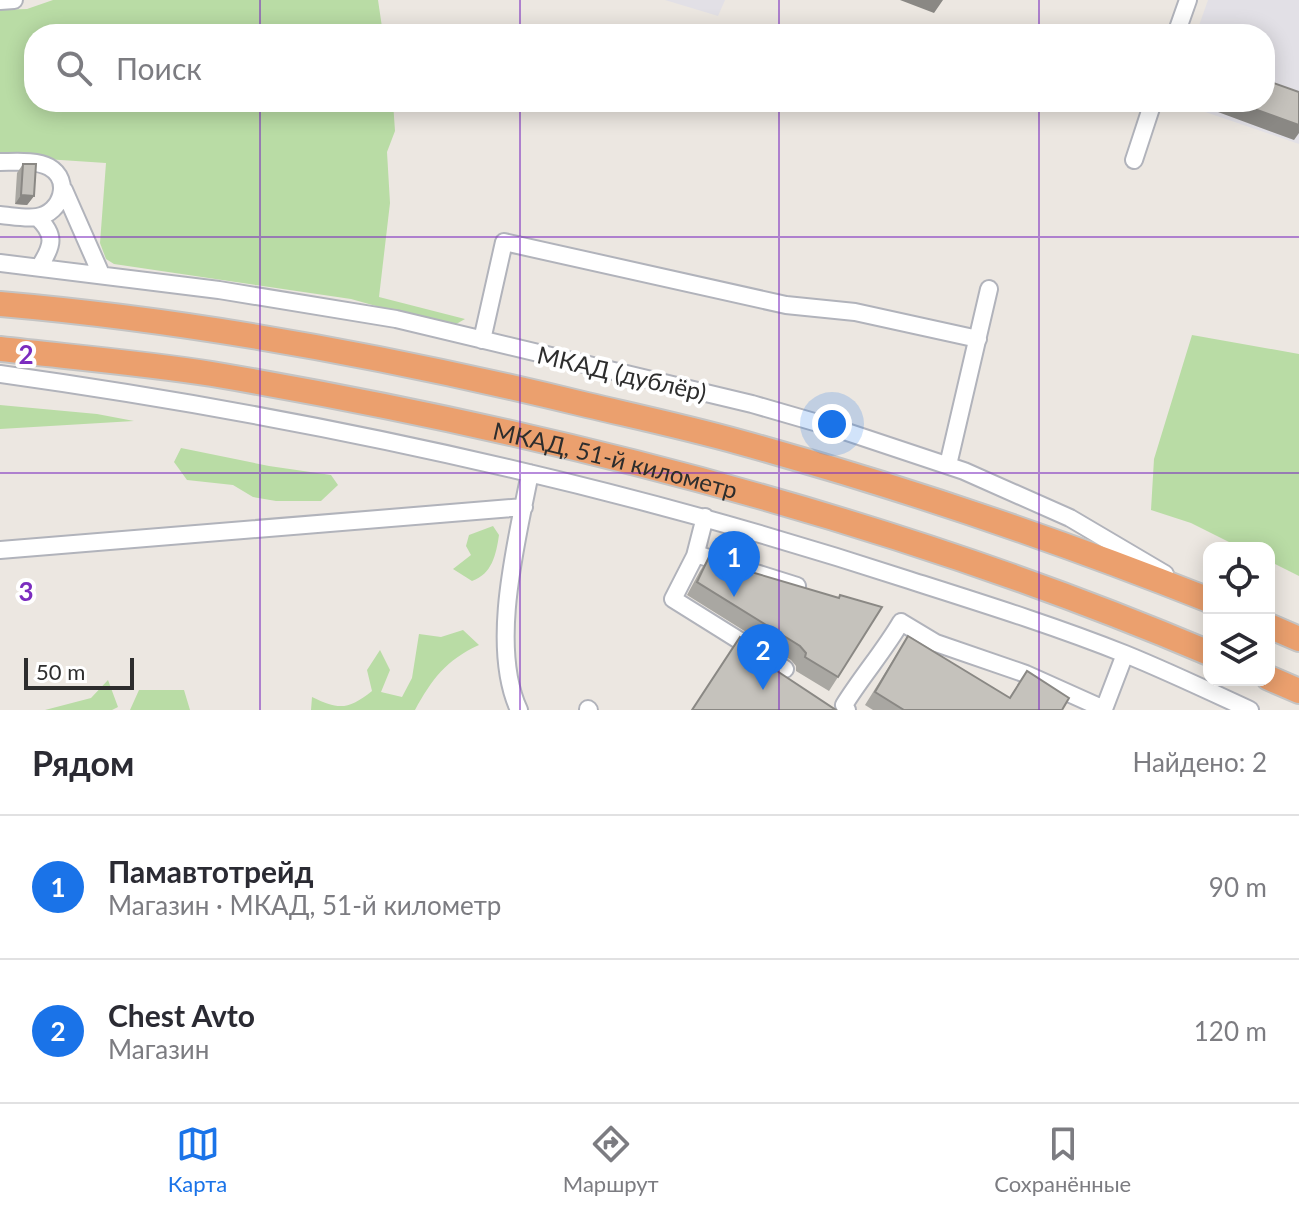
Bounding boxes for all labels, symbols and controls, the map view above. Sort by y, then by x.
search box [24,24,1275,112]
icon: search [52,46,96,90]
text: Поиск [116,50,202,86]
text: 2 [18,338,34,370]
street label: МКАД (дублёр) [535,339,709,407]
your location [812,404,852,444]
street label: МКАД, 51-й километр [490,415,741,504]
pin: 1 [708,531,760,597]
map controls [1203,542,1275,686]
button: locate [1203,542,1275,614]
text: 3 [18,575,34,607]
button: layers [1203,614,1275,686]
pin: 2 [737,624,789,690]
scale bar [24,654,134,690]
text: 50 m [36,658,85,685]
text: Рядом [32,742,134,783]
text: Найдено: 2 [1132,746,1267,778]
text: Памавтотрейд [108,853,314,889]
text: 1 [50,871,66,903]
text: 90 m [1209,871,1267,903]
text: Магазин · МКАД, 51-й километр [108,889,501,921]
text: Chest Avto [108,997,255,1033]
text: 2 [50,1015,66,1047]
text: 120 m [1194,1015,1267,1047]
text: Магазин [108,1033,209,1065]
tab: Карта [168,1122,227,1197]
tab: Маршрут [563,1122,659,1197]
tab: Сохранённые [994,1122,1131,1197]

